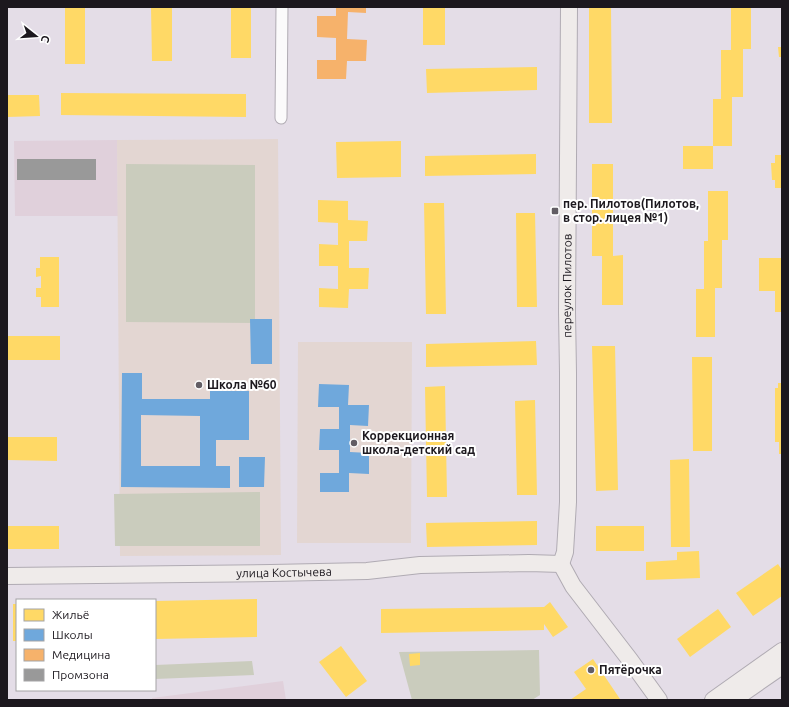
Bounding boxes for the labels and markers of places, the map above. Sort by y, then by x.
place label: пер. Пилотов(Пилотов, в стор. лицея №1) [563,197,699,225]
marker: пер. Пилотов(Пилотов, в стор. лицея №1) [550,206,560,216]
place label: Школа №60 [207,378,277,391]
marker: Школа №60 [194,380,204,390]
place label: Коррекционная школа-детский сад [362,429,475,456]
marker: Коррекционная школа-детский сад [349,438,359,448]
place label: Пятёрочка [599,663,662,676]
marker: Пятёрочка [586,665,596,675]

